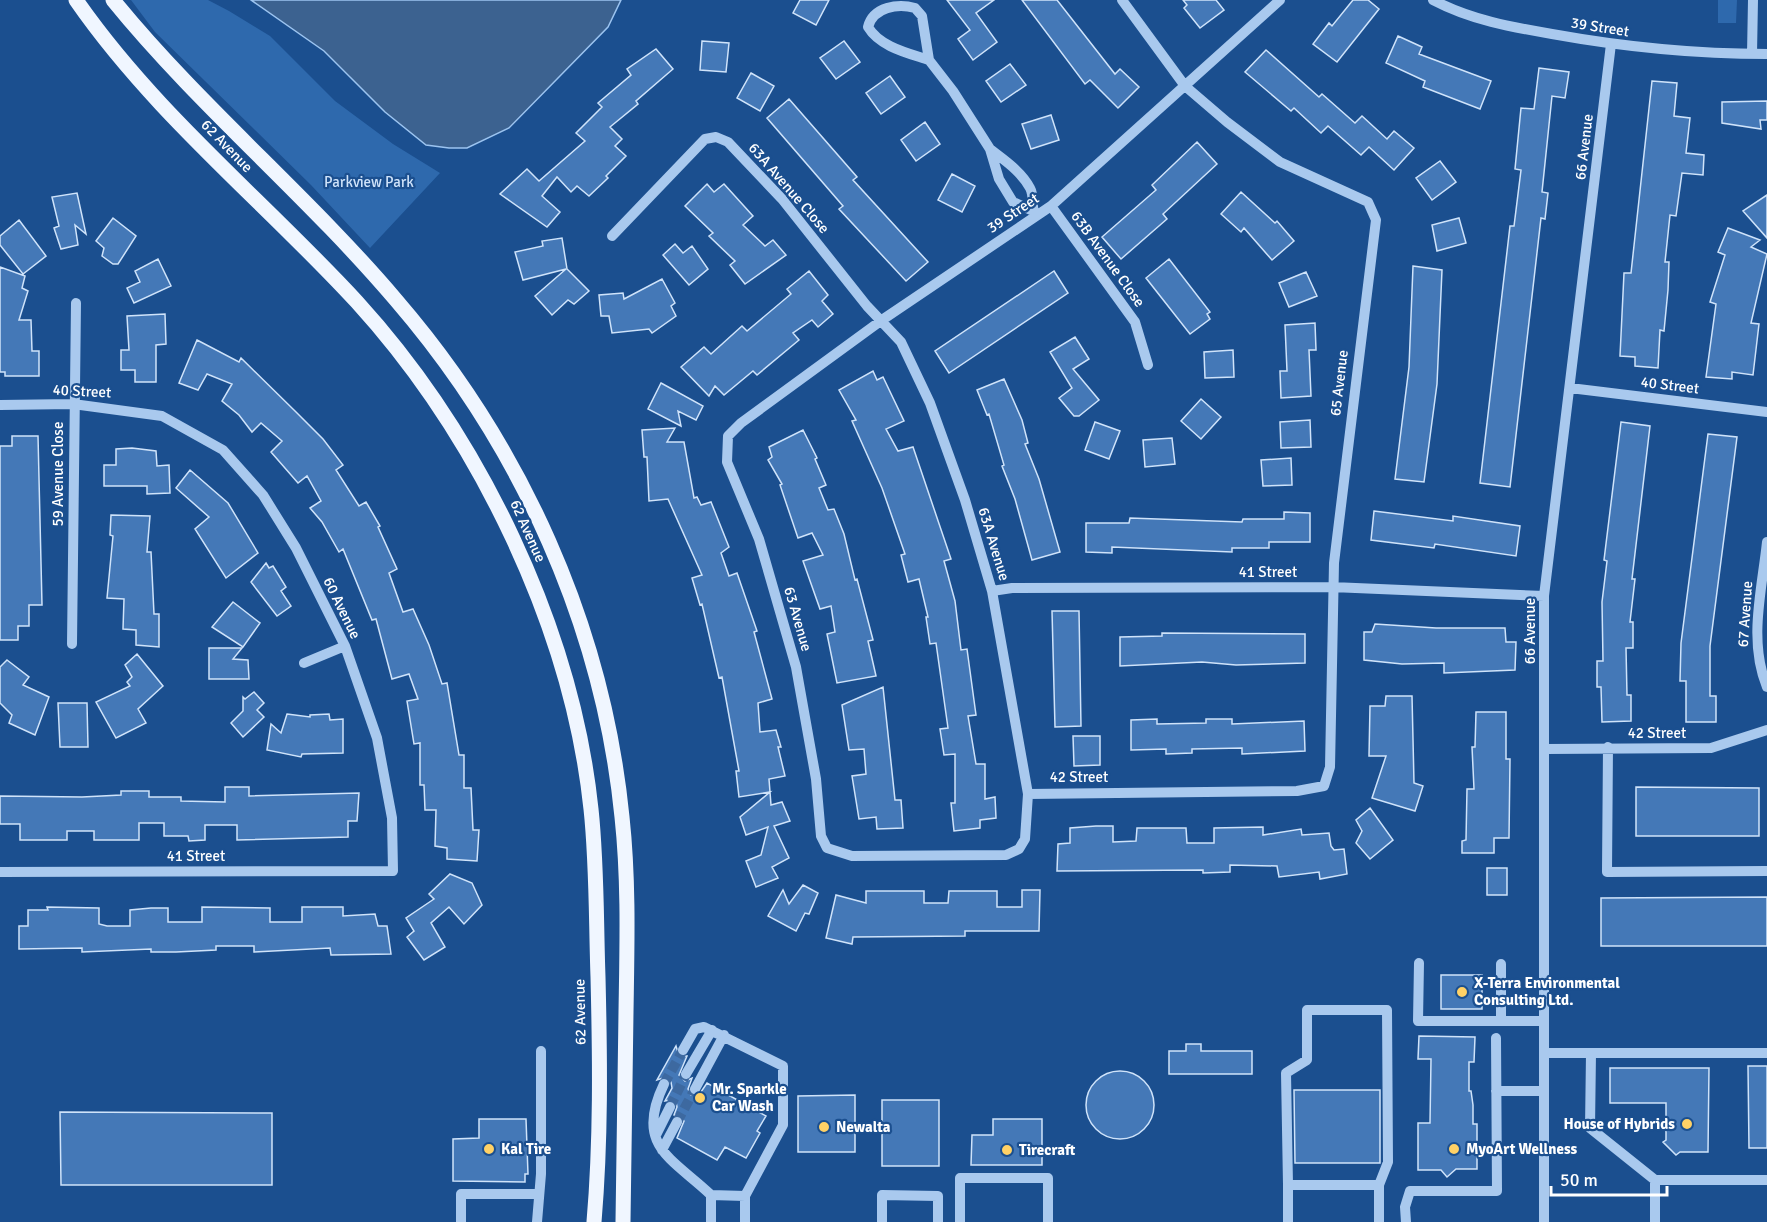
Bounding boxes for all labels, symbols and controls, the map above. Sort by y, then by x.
street label: 39 Street [1570,14,1630,40]
street label: 66 Avenue [1571,113,1597,181]
street label: 62 Avenue [197,116,257,176]
street label: 63A Avenue Close [745,139,833,237]
park label: Parkview Park [324,173,414,191]
street label: 39 Street [984,189,1042,237]
street label: 63B Avenue Close [1067,208,1149,310]
street label: 65 Avenue [1326,349,1352,417]
street label: 40 Street [1640,372,1700,398]
street label: 40 Street [52,380,112,402]
street label: 59 Avenue Close [49,422,67,526]
street label: 62 Avenue [506,497,550,565]
street label: 63A Avenue [974,505,1014,583]
street label: 41 Street [1239,563,1297,581]
street label: 60 Avenue [319,574,365,642]
street label: 67 Avenue [1734,580,1756,648]
street label: 63 Avenue [780,585,816,653]
street label: 66 Avenue [1521,598,1539,664]
street label: 42 Street [1628,724,1686,742]
street label: 42 Street [1050,768,1108,786]
street label: 41 Street [167,847,225,865]
place label: X-Terra Environmental Consulting Ltd. [1474,974,1620,1009]
street label: 62 Avenue [570,979,590,1045]
marker: X-Terra Environmental Consulting Ltd. [1455,985,1469,999]
place label: Mr. Sparkle Car Wash [712,1080,787,1115]
marker: Mr. Sparkle Car Wash [693,1091,707,1105]
place label: House of Hybrids [1563,1115,1675,1133]
marker: House of Hybrids [1680,1117,1694,1131]
place label: Newalta [836,1118,891,1136]
marker: Newalta [817,1120,831,1134]
place label: Kal Tire [501,1140,551,1158]
place label: MyoArt Wellness [1466,1140,1578,1158]
place label: Tirecraft [1019,1141,1076,1159]
marker: Kal Tire [482,1142,496,1156]
marker: MyoArt Wellness [1447,1142,1461,1156]
marker: Tirecraft [1000,1143,1014,1157]
scale bar [1551,1159,1666,1197]
text: 50 m [1560,1169,1598,1191]

